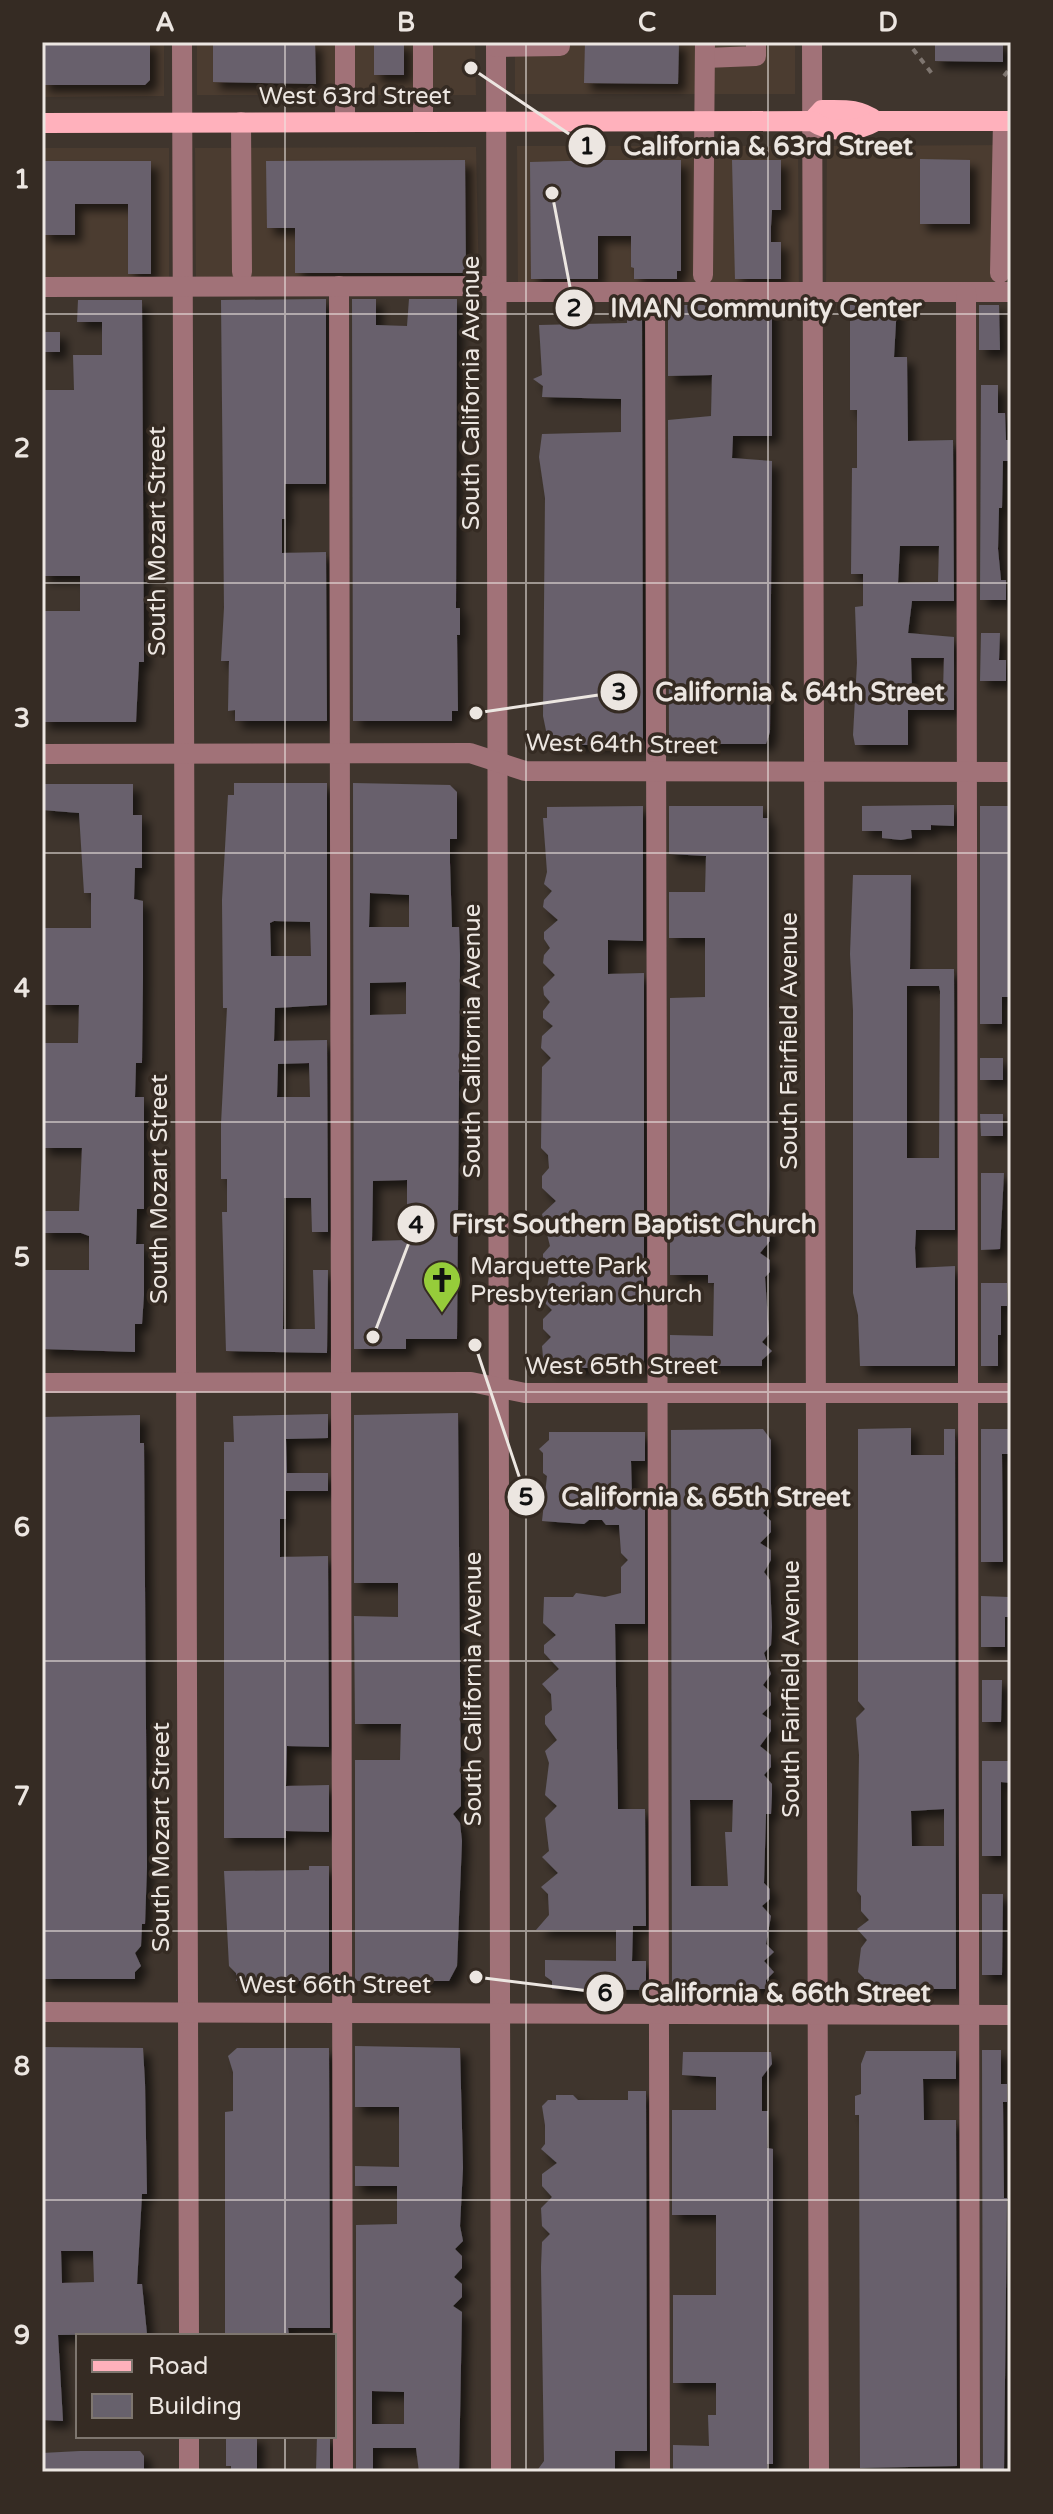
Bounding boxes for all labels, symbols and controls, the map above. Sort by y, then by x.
text: A [155,7,175,38]
text: B [397,7,415,38]
text: C [638,7,656,38]
text: D [878,7,898,38]
street label: West 63rd Street [259,82,451,111]
callout: California & 63rd Street [567,121,929,171]
text: California & 63rd Street [623,131,913,162]
text: 1 [579,132,595,161]
text: 1 [14,164,30,195]
street label: South California Avenue [457,256,486,530]
callout: IMAN Community Center [554,283,938,333]
text: IMAN Community Center [610,293,923,324]
text: 2 [566,294,582,323]
street label: South Mozart Street [143,426,172,656]
text: 2 [14,433,30,464]
callout: California & 64th Street [599,667,961,717]
text: California & 64th Street [655,677,945,708]
text: 3 [611,678,627,707]
text: 3 [14,703,30,734]
street label: West 64th Street [526,728,718,761]
street label: South California Avenue [458,904,487,1178]
street label: South Fairfield Avenue [775,912,804,1170]
text: 4 [14,973,30,1004]
street label: South Mozart Street [145,1074,174,1304]
callout: First Southern Baptist Church [396,1199,833,1249]
text: First Southern Baptist Church [451,1209,817,1240]
text: 4 [408,1211,424,1240]
text: 5 [14,1242,30,1273]
place label: Marquette Park Presbyterian Church [470,1252,702,1309]
church icon: Marquette Park Presbyterian Church [421,1259,463,1314]
street label: West 65th Street [526,1352,718,1381]
callout: California & 65th Street [506,1472,867,1522]
text: California & 65th Street [561,1482,851,1513]
text: 5 [518,1483,534,1512]
text: 6 [14,1512,30,1543]
street label: South California Avenue [459,1552,488,1826]
street label: South Fairfield Avenue [777,1560,806,1818]
street label: South Mozart Street [147,1722,176,1952]
text: 7 [14,1781,30,1812]
callout: California & 66th Street [585,1968,947,2018]
street label: West 66th Street [239,1971,431,2000]
text: California & 66th Street [641,1978,931,2009]
text: 6 [597,1979,613,2008]
text: 8 [14,2051,30,2082]
text: 9 [14,2320,30,2351]
legend [76,2334,336,2438]
text: Road [148,2352,208,2381]
text: Building [148,2392,242,2421]

